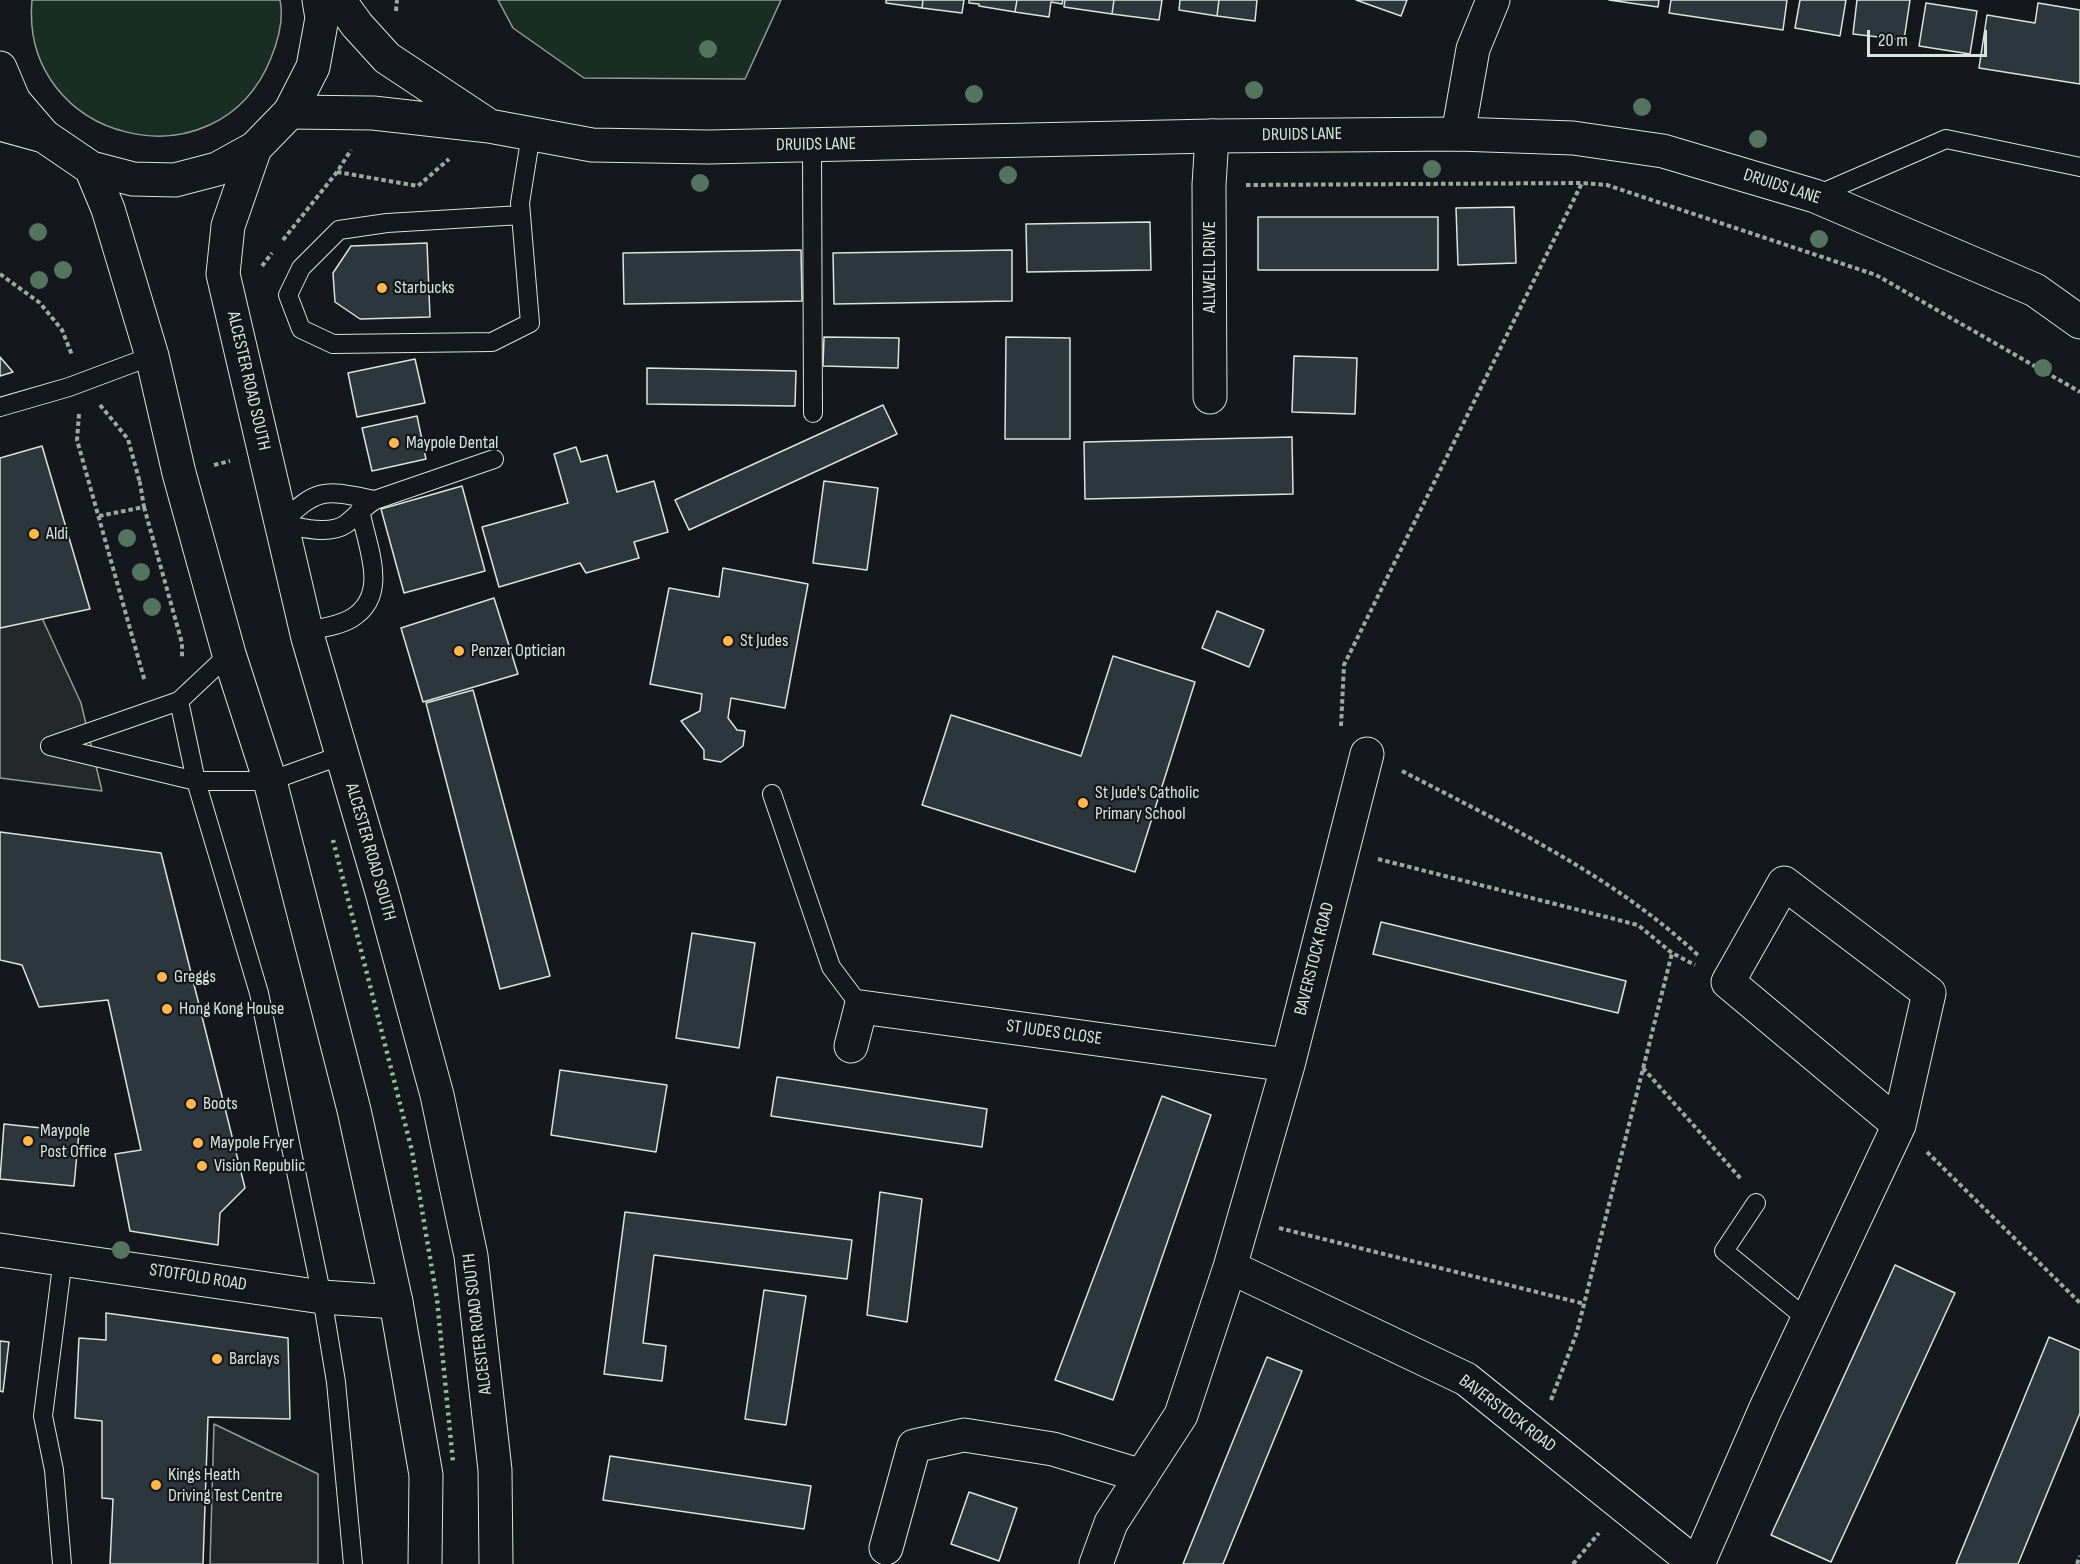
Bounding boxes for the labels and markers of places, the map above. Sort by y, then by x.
place label: Starbucks [394,277,454,299]
marker: Starbucks [375,281,389,295]
place label: Maypole Dental [406,432,498,454]
marker: Maypole Dental [387,436,401,450]
place label: Aldi [46,523,68,545]
marker: Aldi [27,527,41,541]
place label: St Judes [740,630,788,652]
marker: St Judes [721,634,735,648]
place label: Penzer Optician [471,640,565,662]
marker: Penzer Optician [452,644,466,658]
place label: St Jude's Catholic Primary School [1095,782,1199,824]
marker: St Jude's Catholic Primary School [1076,796,1090,810]
place label: Greggs [174,966,216,988]
marker: Greggs [155,970,169,984]
place label: Hong Kong House [179,998,284,1020]
marker: Hong Kong House [160,1002,174,1016]
place label: Boots [203,1093,238,1115]
marker: Boots [184,1097,198,1111]
place label: Maypole Post Office [40,1120,107,1162]
place label: Maypole Fryer [210,1132,294,1154]
marker: Maypole Post Office [21,1134,35,1148]
marker: Maypole Fryer [191,1136,205,1150]
place label: Vision Republic [214,1155,305,1177]
marker: Vision Republic [195,1159,209,1173]
place label: Barclays [229,1348,280,1370]
marker: Barclays [210,1352,224,1366]
place label: Kings Heath Driving Test Centre [168,1464,283,1506]
marker: Kings Heath Driving Test Centre [149,1478,163,1492]

